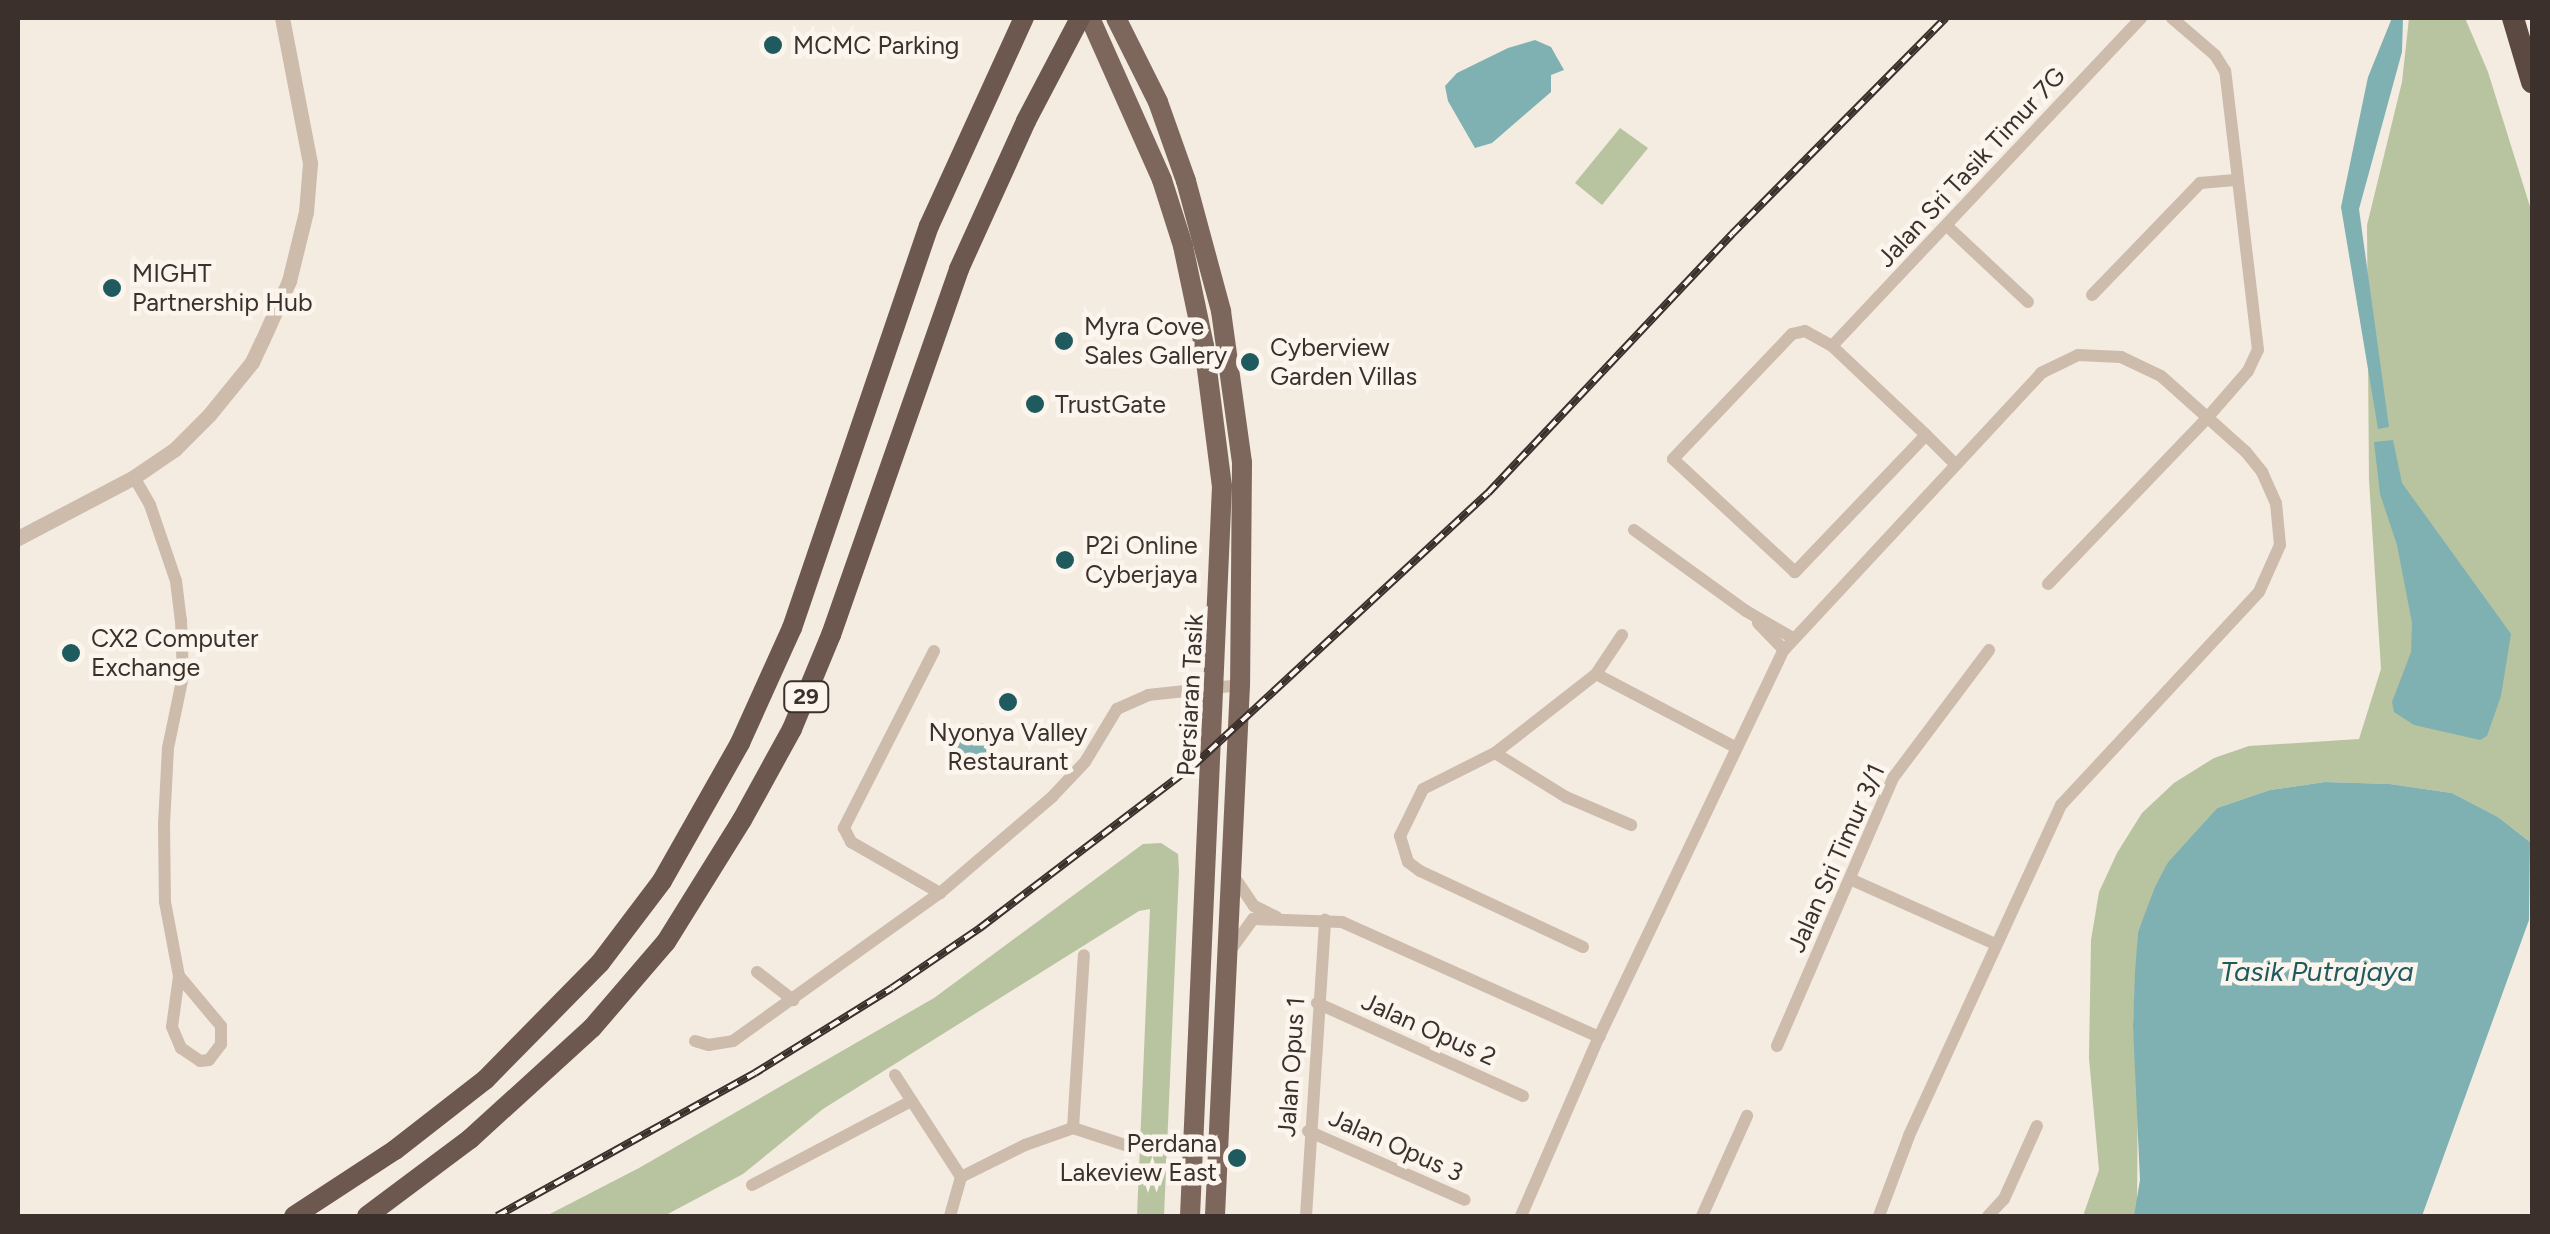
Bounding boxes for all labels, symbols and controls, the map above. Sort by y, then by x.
place label: MCMC Parking [793,30,959,60]
marker: MCMC Parking [762,34,784,56]
street label: Jalan Sri Tasik Timur 7G [1871,61,2071,273]
place label: MIGHT Partnership Hub [132,259,313,318]
marker: MIGHT Partnership Hub [101,277,123,299]
place label: Myra Cove Sales Gallery [1084,312,1227,371]
marker: Myra Cove Sales Gallery [1053,330,1075,352]
place label: Cyberview Garden Villas [1270,333,1417,392]
marker: Cyberview Garden Villas [1239,351,1261,373]
place label: TrustGate [1055,389,1166,419]
marker: TrustGate [1024,393,1046,415]
place label: P2i Online Cyberjaya [1085,531,1198,590]
marker: P2i Online Cyberjaya [1054,549,1076,571]
street label: Persiaran Tasik [1171,613,1209,777]
place label: CX2 Computer Exchange [91,624,259,683]
marker: CX2 Computer Exchange [60,642,82,664]
road number: 29 [781,680,831,714]
marker: Nyonya Valley Restaurant [997,691,1019,713]
place label: Nyonya Valley Restaurant [929,718,1087,777]
street label: Jalan Sri Timur 3/1 [1781,759,1891,957]
water label: Tasik Putrajaya [2220,954,2414,988]
street label: Jalan Opus 2 [1357,986,1501,1072]
street label: Jalan Opus 1 [1271,996,1311,1138]
street label: Jalan Opus 3 [1324,1102,1468,1188]
place label: Perdana Lakeview East [1060,1129,1217,1188]
marker: Perdana Lakeview East [1226,1147,1248,1169]

